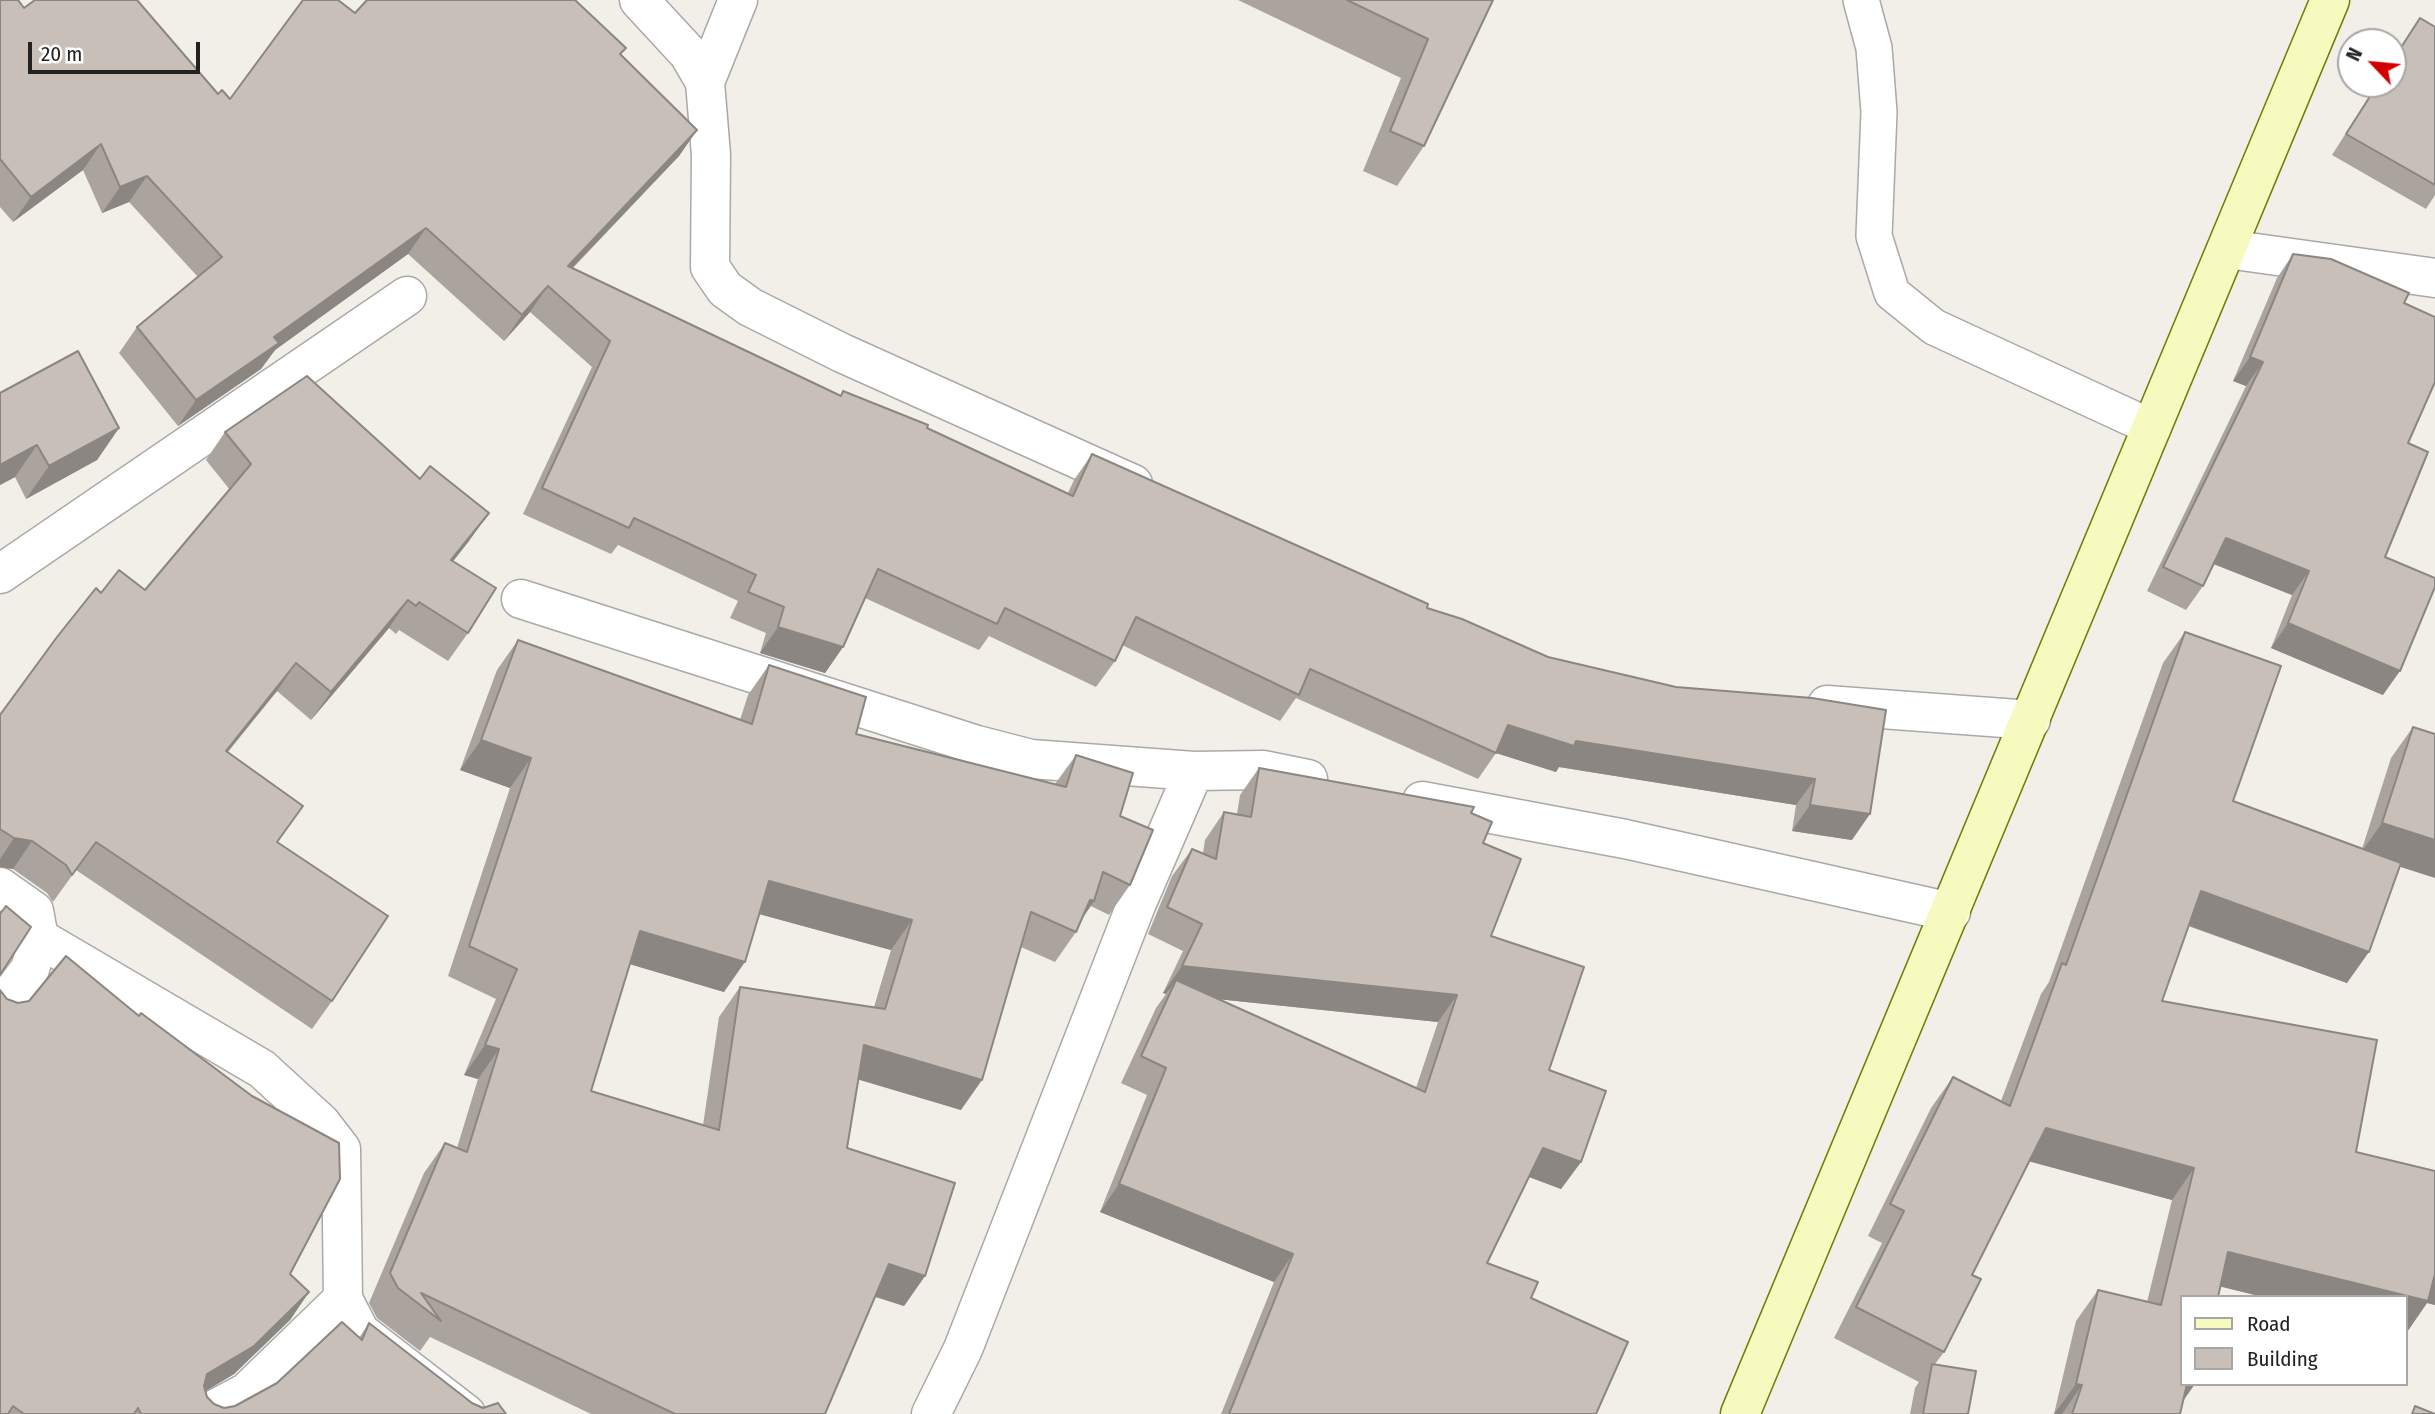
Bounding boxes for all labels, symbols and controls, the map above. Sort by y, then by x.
scale bar [32,28,203,72]
north arrow [2337,28,2407,98]
text: 20 m [41,41,82,67]
text: N [2342,44,2367,65]
legend [2180,1295,2407,1386]
text: Road [2247,1311,2291,1337]
text: Building [2247,1346,2318,1372]

